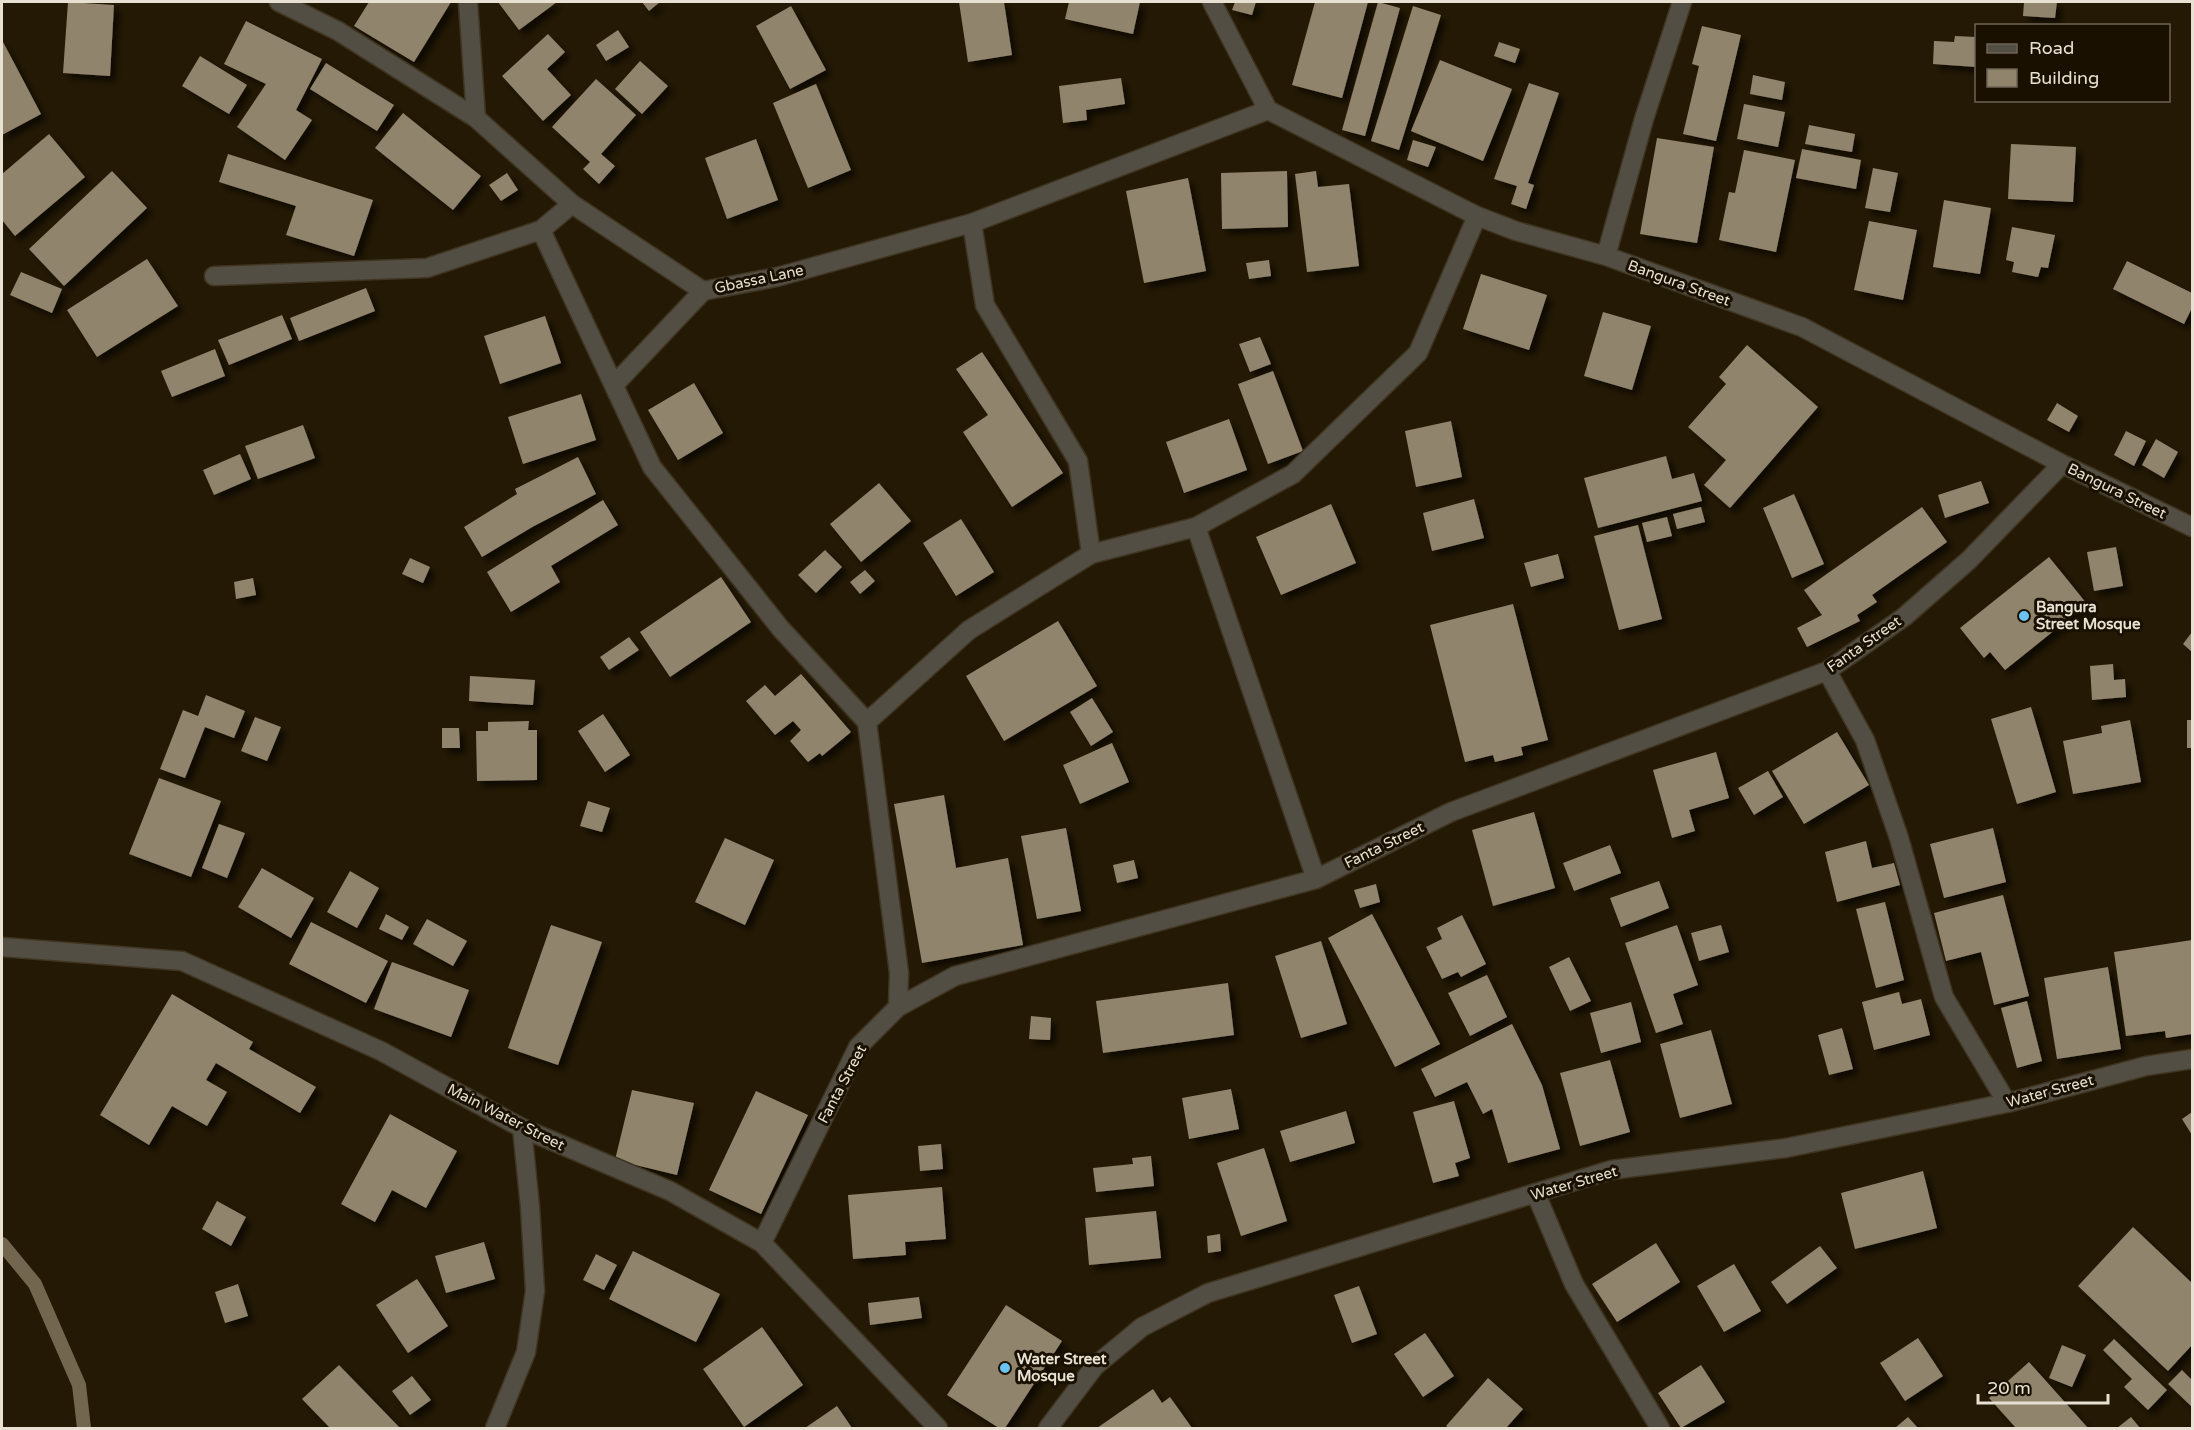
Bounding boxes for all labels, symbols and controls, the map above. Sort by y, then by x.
legend [1975,24,2170,102]
text: Road [2029,37,2074,59]
text: Building [2029,67,2099,89]
street label: Bangura Street [1625,256,1733,310]
street label: Gbassa Lane [713,261,805,297]
street label: Bangura Street [2065,459,2169,523]
place label: Bangura Street Mosque [2036,598,2141,634]
marker: Bangura Street Mosque [2017,609,2031,623]
street label: Fanta Street [1823,612,1905,676]
street label: Fanta Street [1341,818,1427,872]
street label: Fanta Street [814,1041,870,1126]
street label: Water Street [2004,1071,2096,1111]
street label: Main Water Street [444,1080,568,1154]
street label: Water Street [1529,1162,1620,1204]
place label: Water Street Mosque [1017,1350,1107,1386]
marker: Water Street Mosque [998,1361,1012,1375]
scale bar [1978,1367,2108,1405]
text: 20 m [1987,1377,2031,1399]

